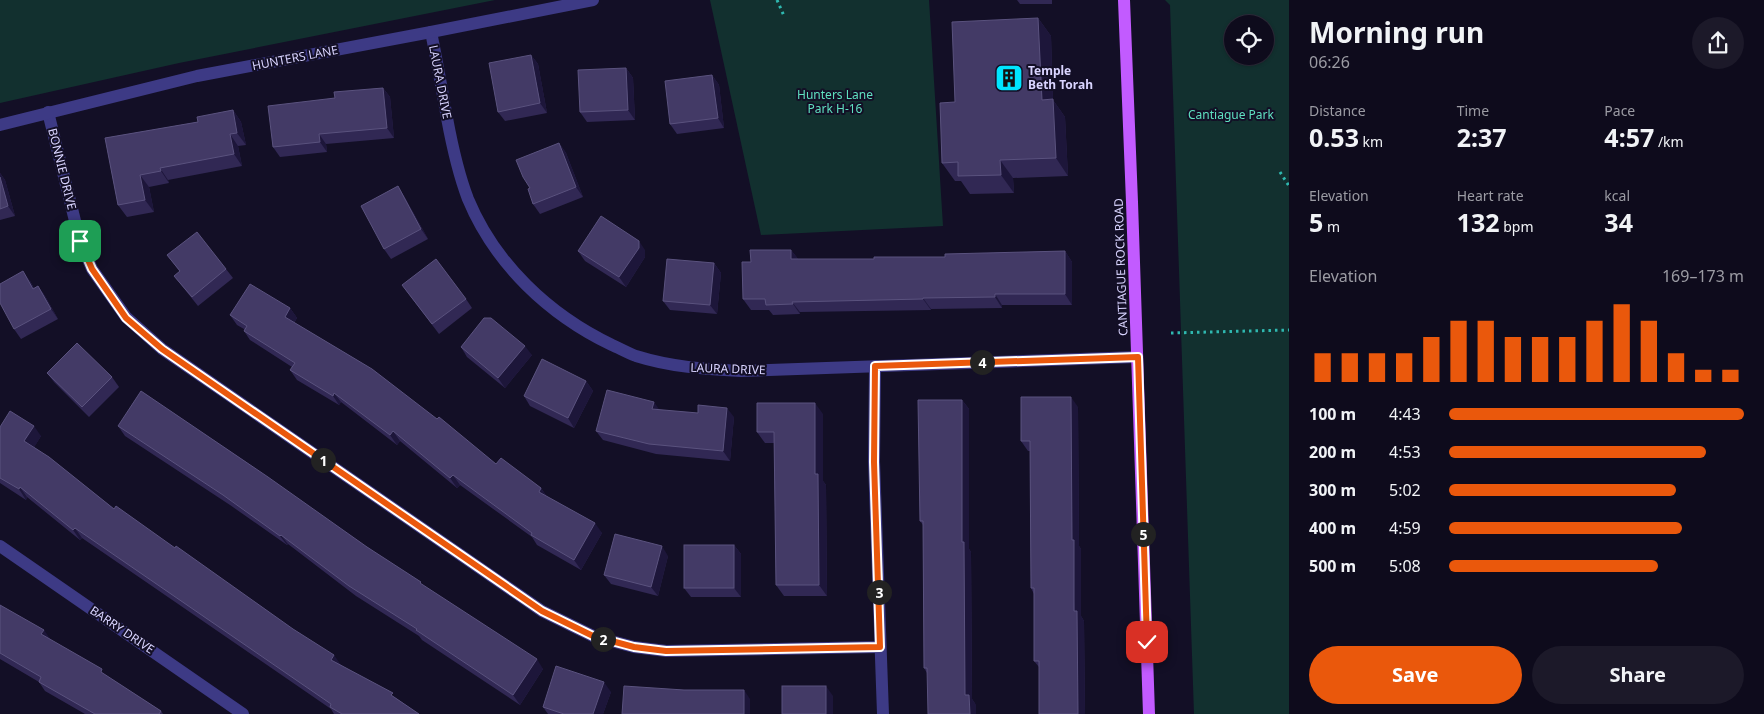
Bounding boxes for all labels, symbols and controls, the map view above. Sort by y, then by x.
text: Morning run [1309,13,1484,51]
map controls [1224,15,1274,65]
button: locate [1224,15,1274,65]
button: share [1692,17,1744,69]
street label: HUNTERS LANE [251,41,339,74]
street label: LAURA DRIVE [425,43,456,120]
text: 06:26 [1309,51,1350,73]
place label: Temple Beth Torah [1028,62,1093,93]
building icon: Temple Beth Torah [994,63,1024,93]
park label: Hunters Lane Park H-16 [797,86,873,117]
text: Distance [1309,101,1366,120]
text: Time [1457,101,1489,120]
text: Pace [1604,101,1635,120]
park label: Cantiague Park [1188,106,1275,123]
text: 0.53 [1309,120,1359,154]
text: 2:37 [1457,120,1507,154]
text: 4:57 [1604,120,1654,154]
street label: BONNIE DRIVE [44,126,81,211]
text: km [1359,132,1383,151]
text: /km [1654,132,1684,151]
text: Elevation [1309,186,1369,205]
text: Heart rate [1457,186,1524,205]
text: kcal [1604,186,1630,205]
street label: CANTIAGUE ROCK ROAD [1110,198,1131,336]
text: 5 [1309,205,1323,239]
text: 132 [1457,205,1500,239]
text: 34 [1604,205,1633,239]
text: m [1323,217,1340,236]
text: bpm [1500,217,1534,236]
pin [59,220,101,262]
icon: arrive [66,227,94,255]
text: Elevation [1309,265,1377,287]
text: 169–173 m [1662,265,1744,287]
pin: 4 [970,350,994,374]
text: 4 [978,353,987,372]
street label: LAURA DRIVE [690,359,766,378]
text: 100 m [1309,403,1356,425]
text: 4:43 [1389,403,1421,425]
text: 200 m [1309,441,1356,463]
text: 4:53 [1389,441,1421,463]
pin: 1 [310,448,336,472]
text: 1 [319,451,328,470]
text: 300 m [1309,479,1356,501]
text: 5:02 [1389,479,1421,501]
text: 400 m [1309,517,1356,539]
text: 4:59 [1389,517,1421,539]
pin: 5 [1130,522,1156,546]
text: 5 [1139,525,1148,544]
text: 500 m [1309,555,1356,577]
text: 5:08 [1389,555,1421,577]
pin: 3 [866,580,892,604]
text: 3 [875,583,884,602]
street label: BARRY DRIVE [87,602,158,657]
pin [1126,621,1168,663]
pin: 2 [590,626,616,652]
icon: check [1133,628,1161,656]
text: 2 [599,630,608,649]
button: Save [1309,646,1522,704]
button: Share [1532,646,1744,704]

